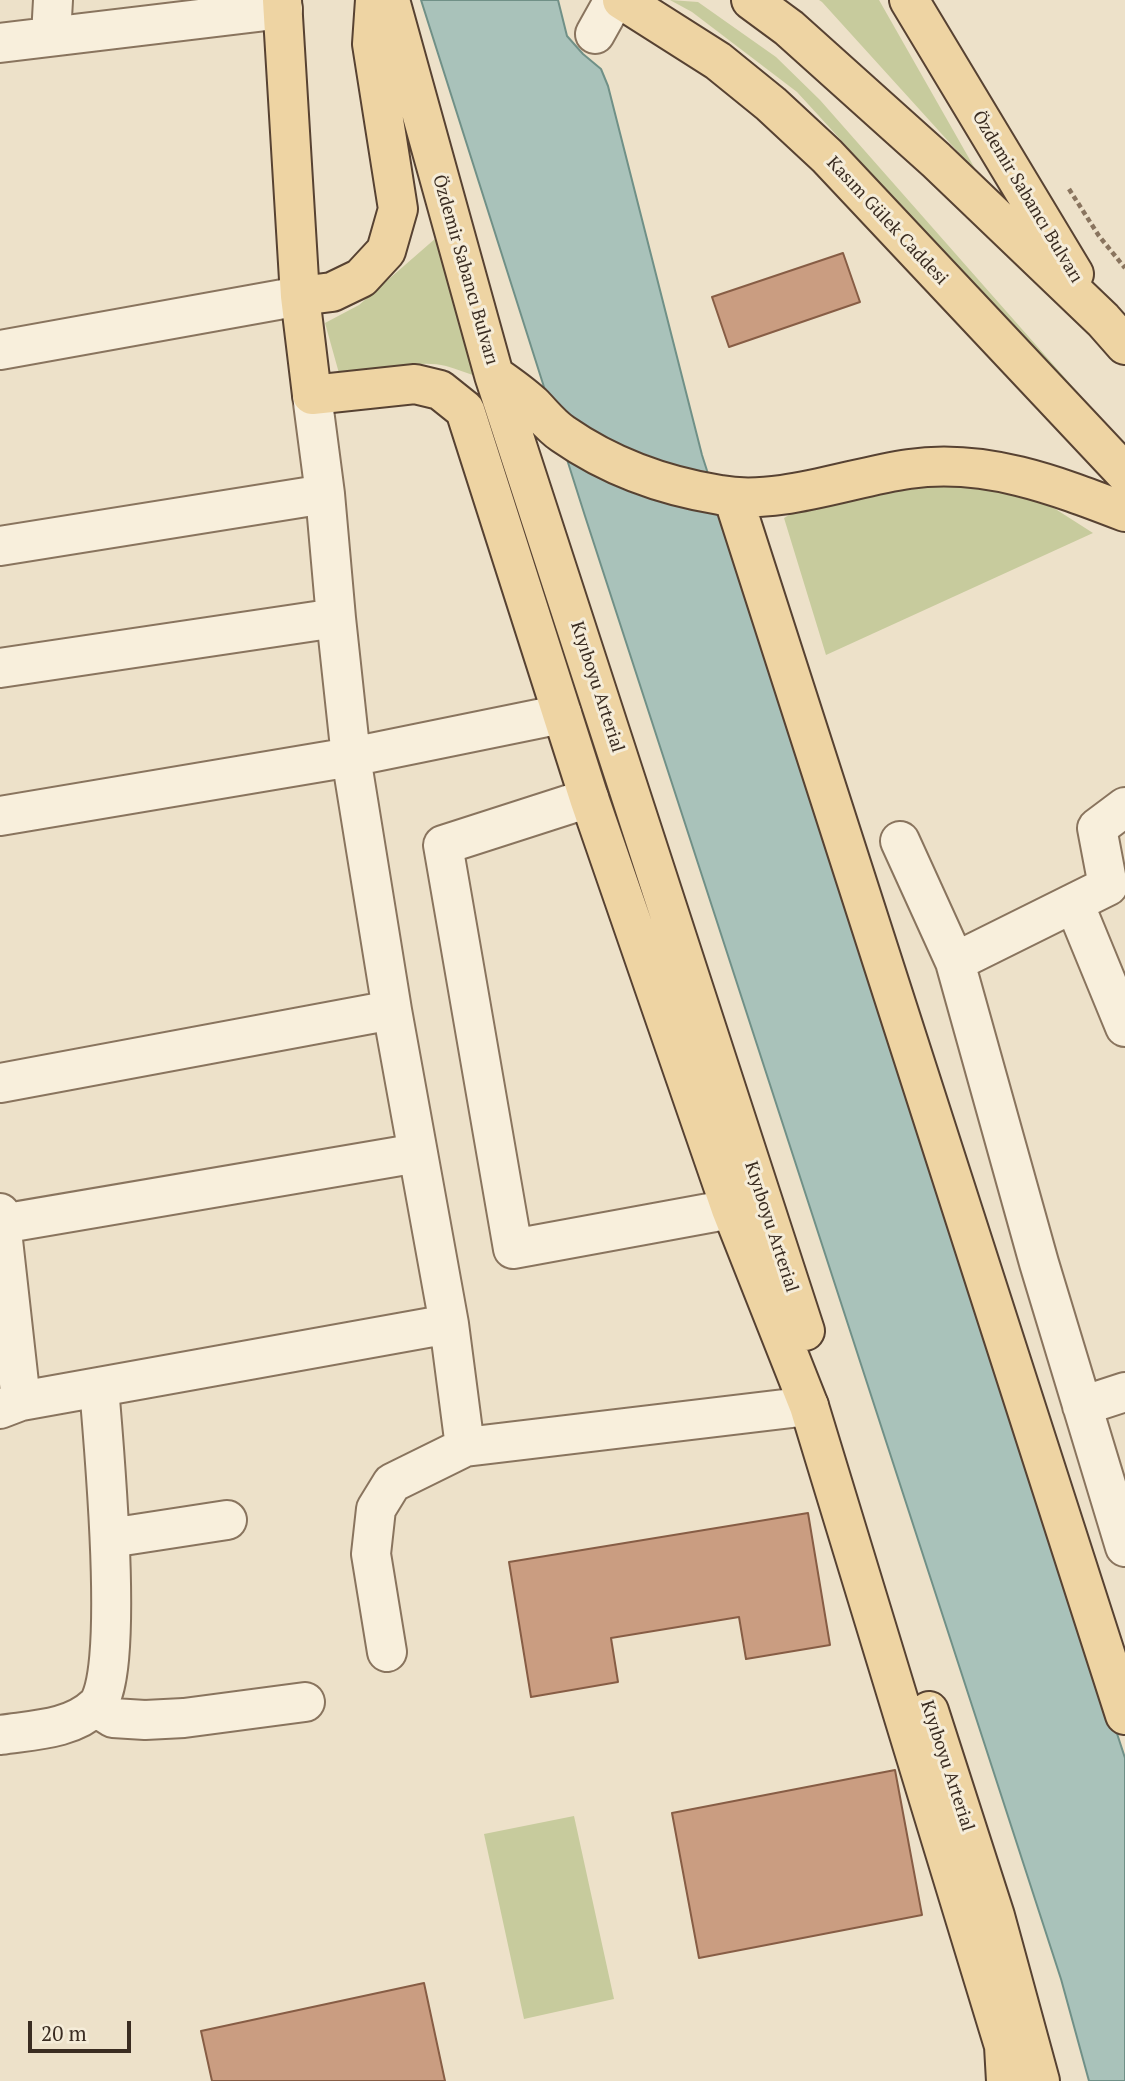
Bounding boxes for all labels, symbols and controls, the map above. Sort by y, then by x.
street label: Özdemir Sabancı Bulvarı [967,107,1087,287]
street label: Kasım Gülek Caddesi [822,152,952,290]
street label: Özdemir Sabancı Bulvarı [427,172,503,368]
street label: Kıyıboyu Arterial [566,619,628,755]
street label: Kıyıboyu Arterial [740,1159,802,1295]
street label: Kıyıboyu Arterial [916,1698,978,1834]
scale bar [32,2008,135,2052]
text: 20 m [41,2019,87,2047]

